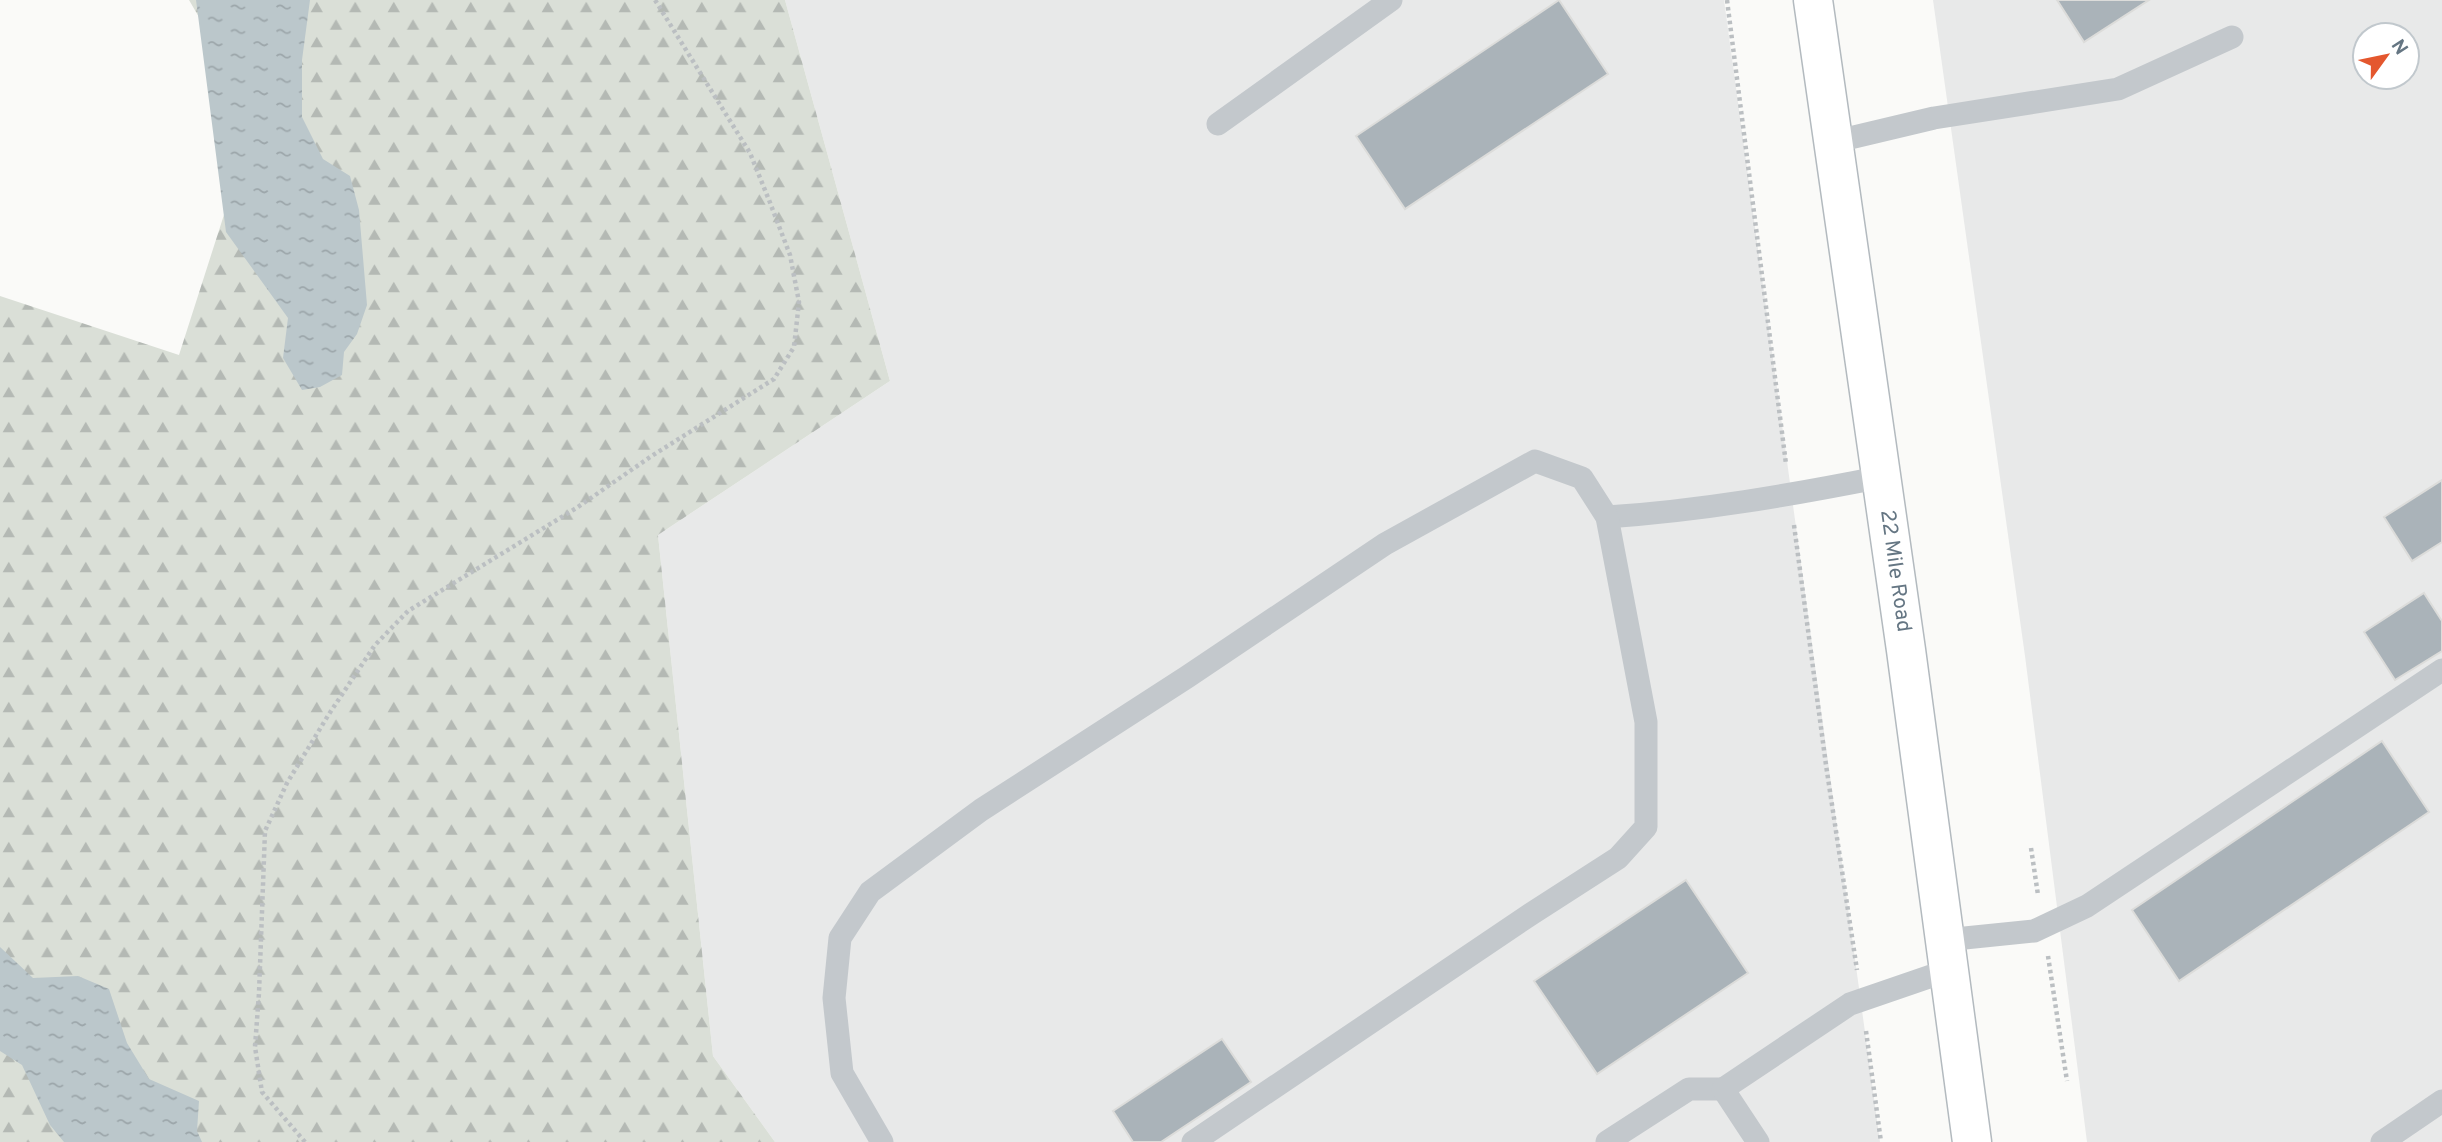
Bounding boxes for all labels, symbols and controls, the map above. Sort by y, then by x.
north arrow [2351,21,2421,91]
text: N [2385,36,2412,60]
street label: 22 Mile Road [1873,508,1917,634]

